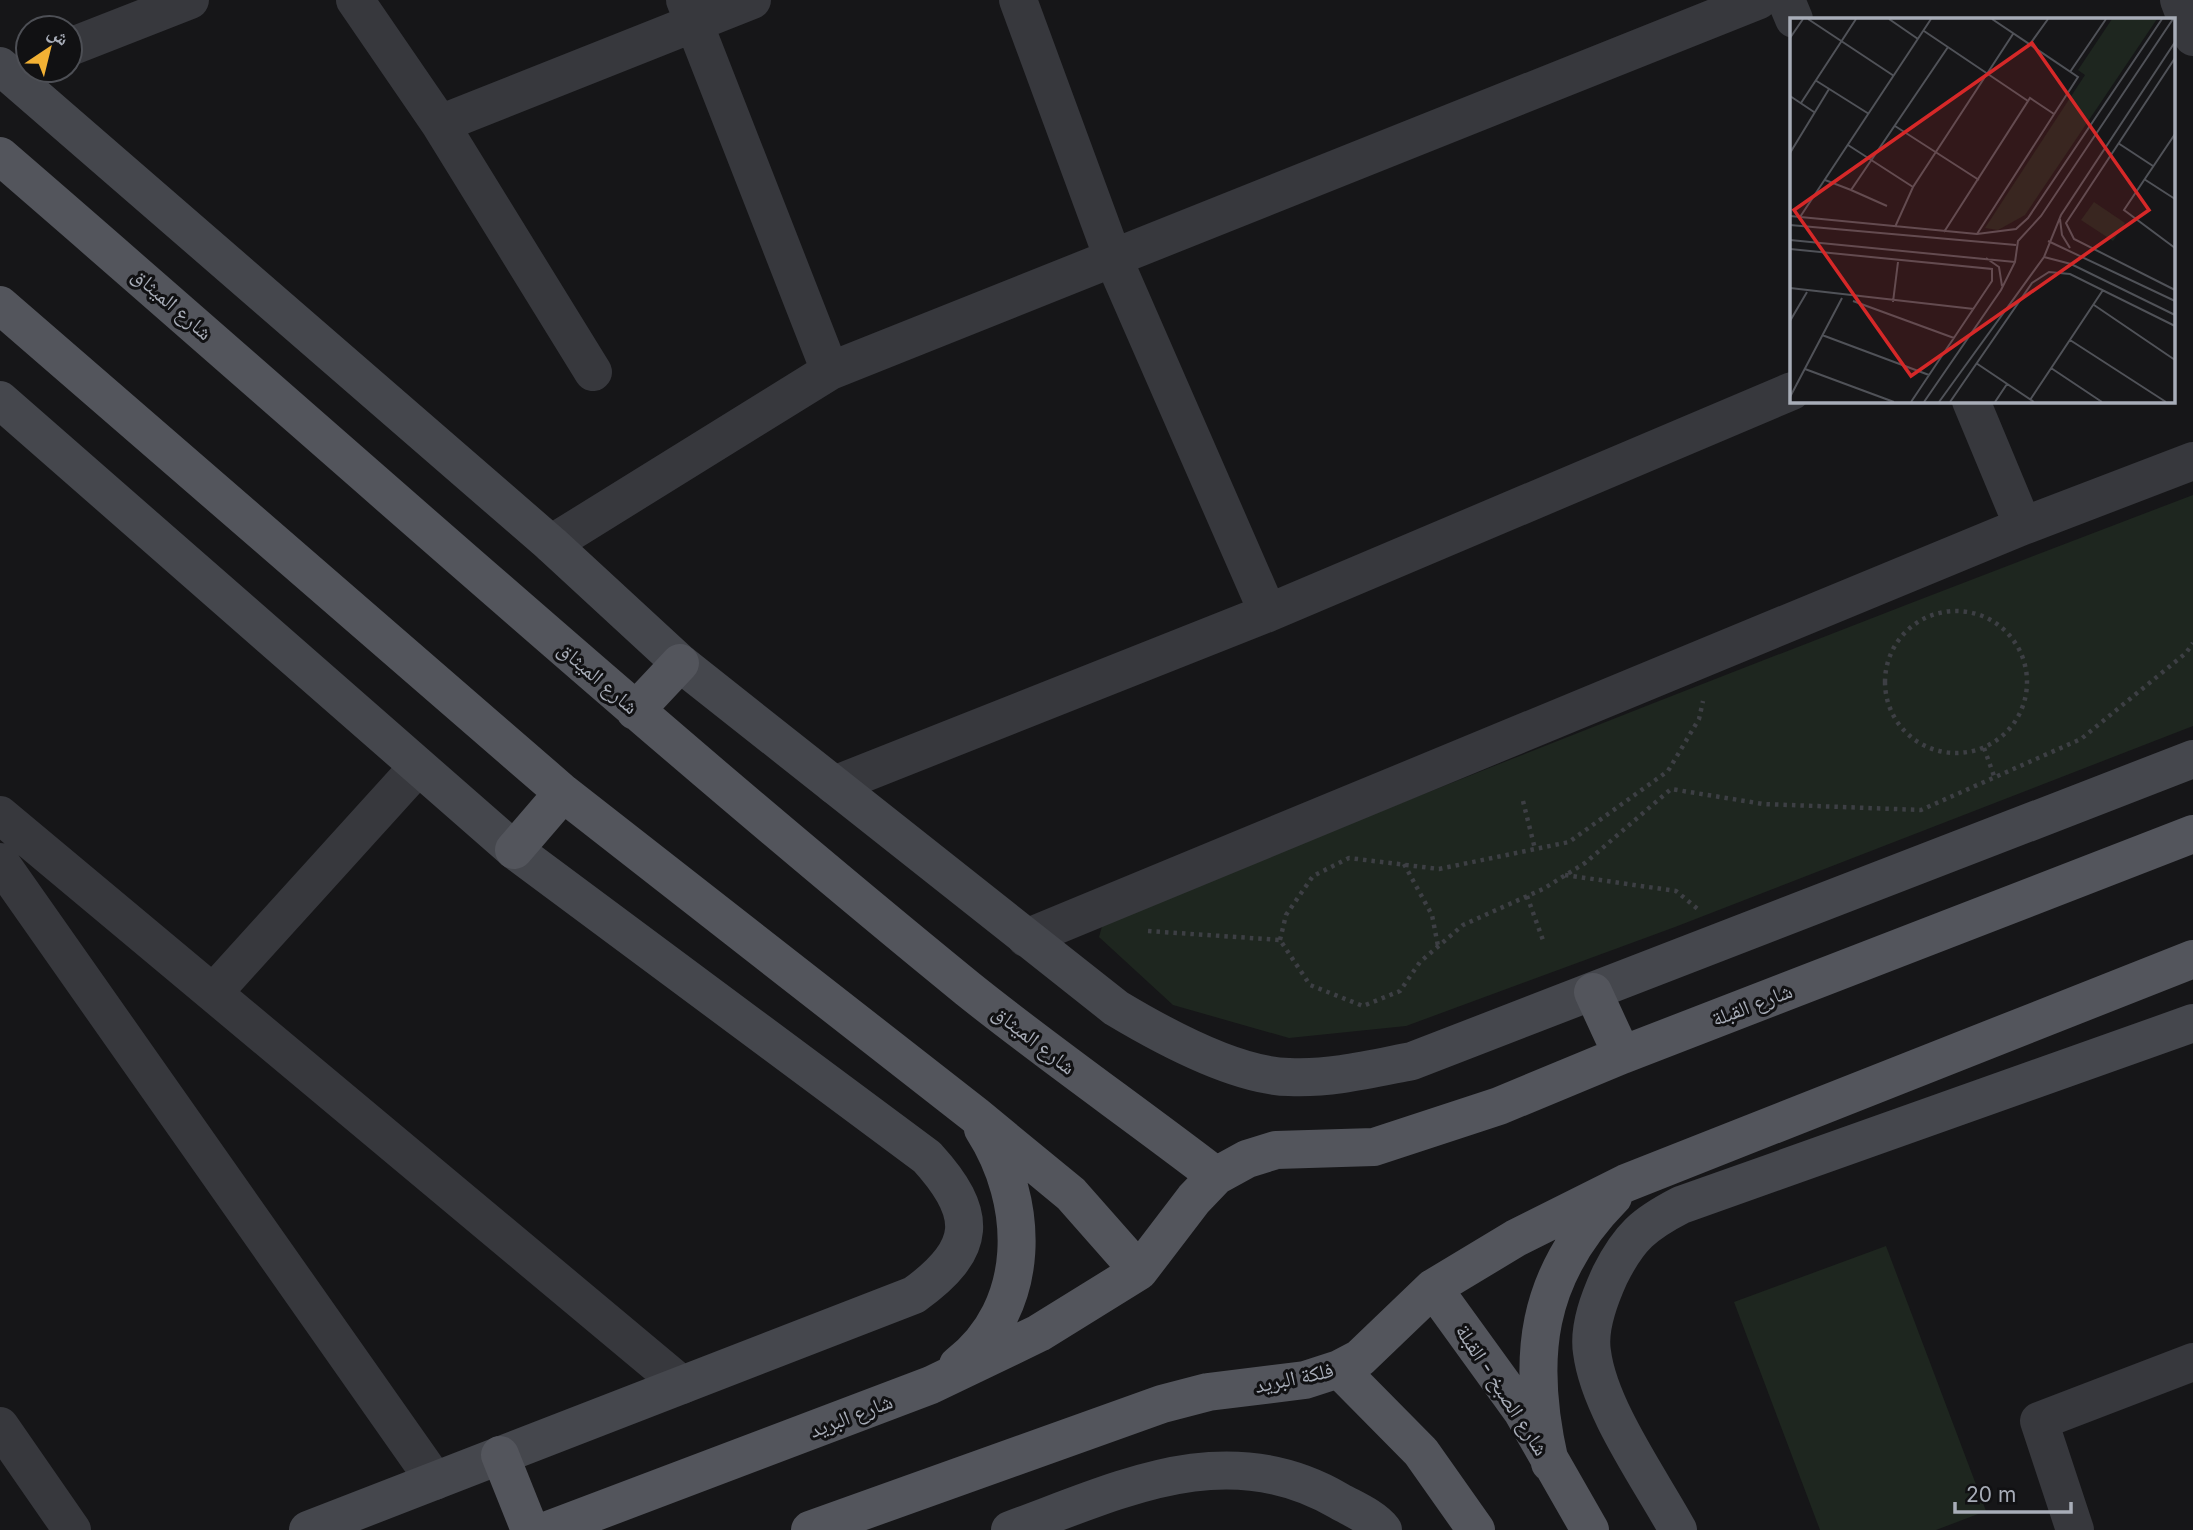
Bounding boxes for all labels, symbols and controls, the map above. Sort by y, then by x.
north arrow [14,14,84,84]
inset map [1790,18,2176,402]
text: ش [44,20,73,51]
street label: شارع الميثاق [126,262,218,346]
street label: شارع الميثاق [552,636,644,720]
street label: شارع القبلة [1708,978,1796,1032]
street label: شارع الميثاق [987,1000,1081,1080]
street label: شارع الصبخ - القبلة [1450,1319,1554,1461]
street label: فلكة البريد [1252,1357,1336,1398]
street label: شارع البريد [806,1388,896,1444]
scale bar [1955,1470,2070,1514]
text: 20 m [1966,1482,2016,1507]

